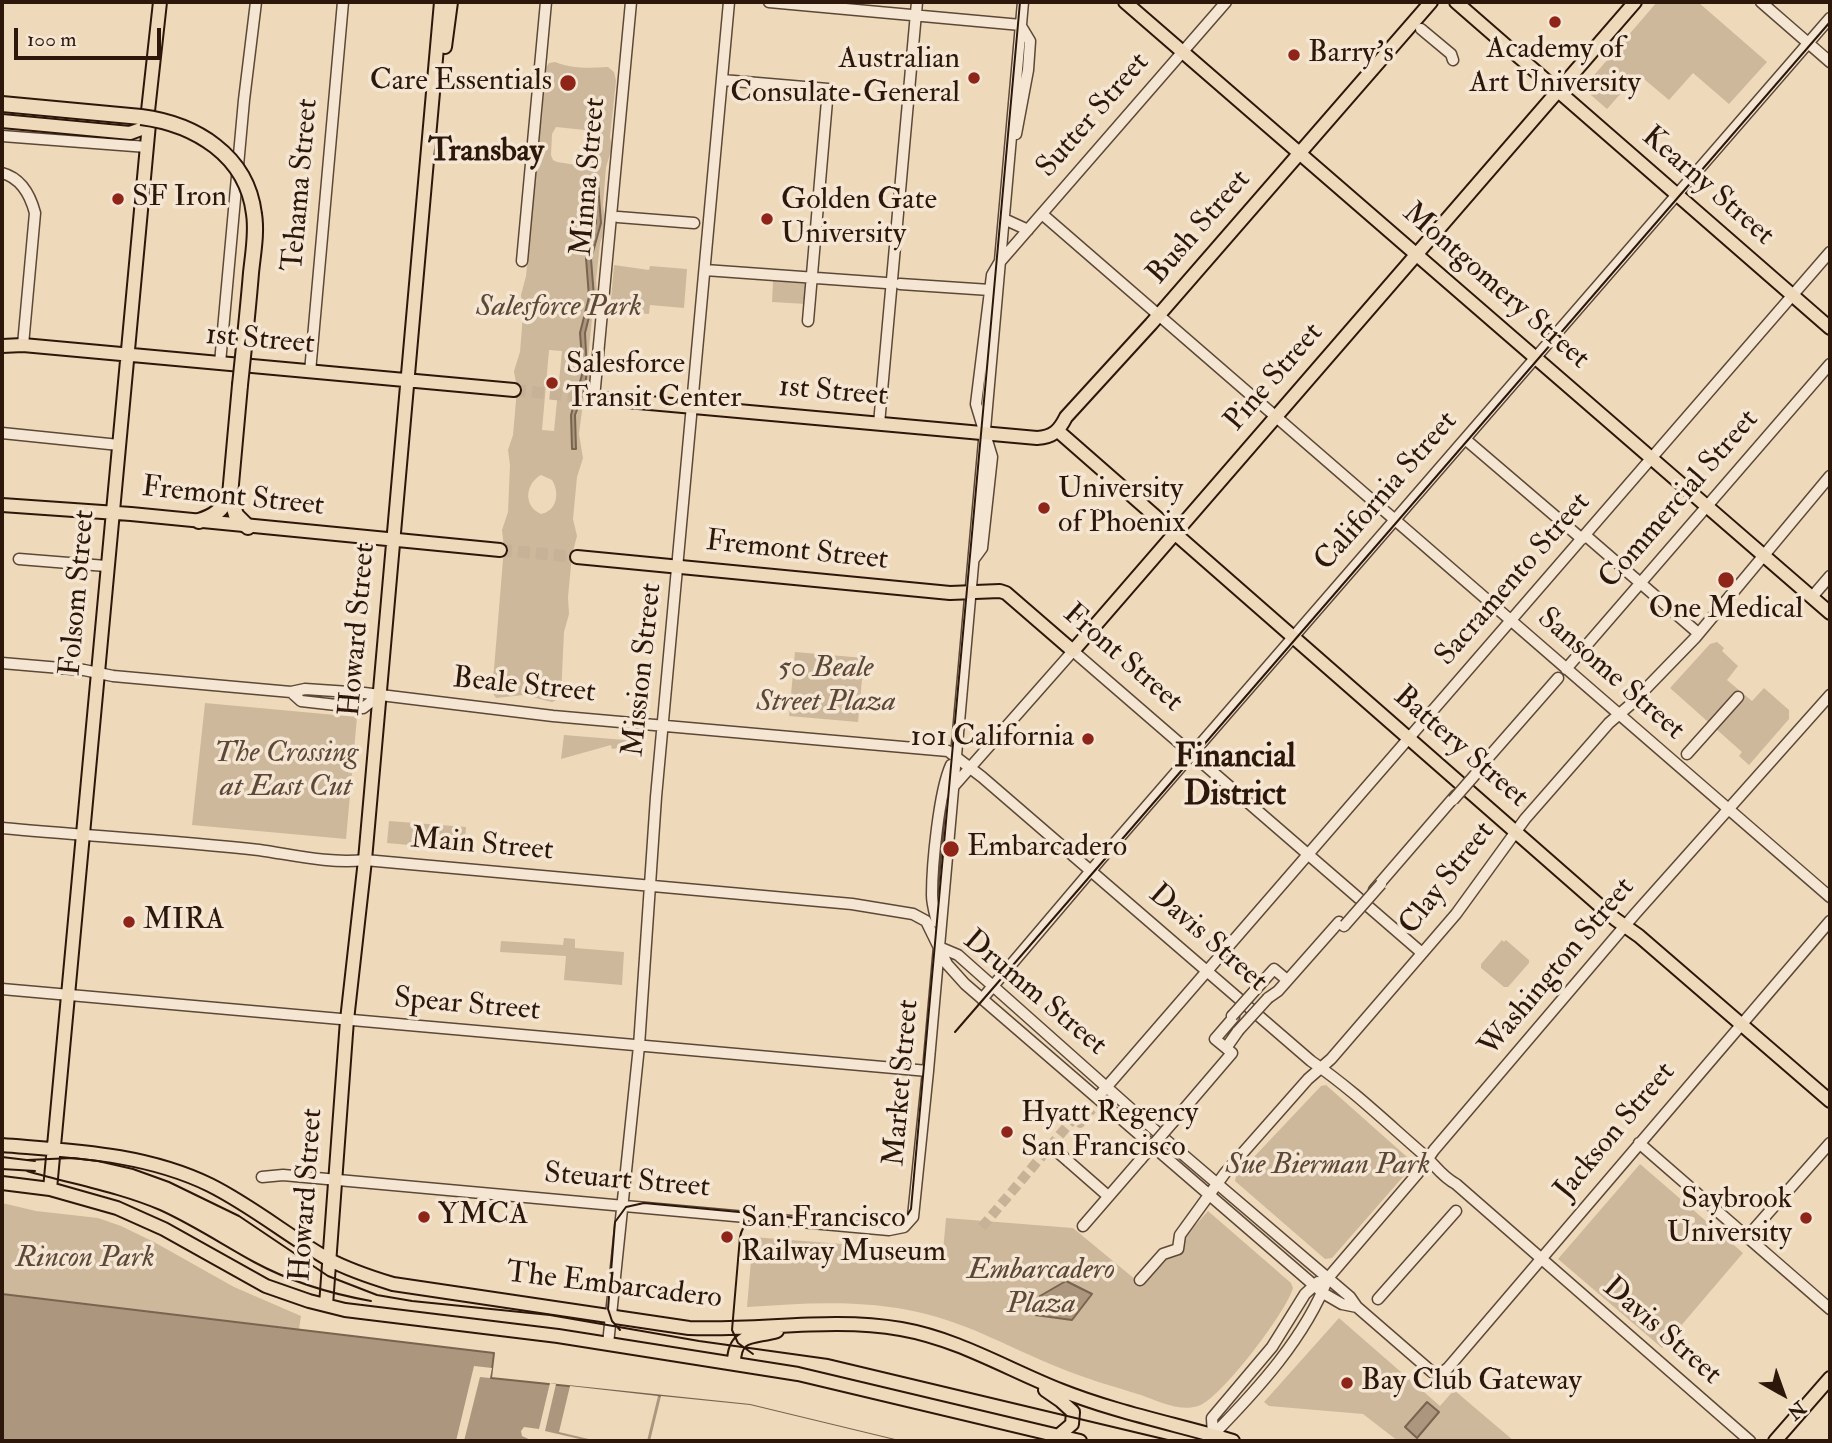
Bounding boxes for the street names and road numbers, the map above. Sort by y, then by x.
street label: Sutter Street [1030,46,1158,186]
street label: Minna Street [565,96,615,258]
street label: Tehama Street [277,97,327,273]
street label: Kearny Street [1633,120,1781,254]
street label: Bush Street [1141,163,1259,293]
street label: Montgomery Street [1394,196,1596,378]
street label: Pine Street [1218,316,1332,440]
street label: 1st Street [204,318,316,364]
street label: 1st Street [777,370,889,416]
street label: Commercial Street [1593,403,1767,597]
street label: California Street [1308,405,1466,579]
street label: Fremont Street [140,471,326,525]
street label: Sacramento Street [1429,486,1599,674]
street label: Folsom Street [54,508,104,678]
street label: Fremont Street [704,525,890,579]
street label: Howard Street [334,542,384,718]
street label: Mission Street [617,582,671,758]
street label: Front Street [1055,597,1189,721]
street label: Sansome Street [1529,601,1691,749]
street label: Beale Street [451,662,597,712]
street label: Battery Street [1385,680,1535,816]
street label: Clay Street [1393,815,1503,943]
street label: Main Street [409,822,555,870]
street label: Washington Street [1473,871,1643,1065]
street label: Davis Street [1140,877,1274,1001]
street label: Drumm Street [955,924,1113,1064]
street label: Spear Street [392,982,542,1030]
street label: Market Street [878,998,928,1168]
street label: Jackson Street [1548,1056,1684,1208]
street label: Howard Street [284,1107,332,1283]
street label: Steuart Street [543,1157,711,1207]
street label: The Embarcadero [504,1256,724,1318]
street label: Davis Street [1594,1270,1728,1394]

